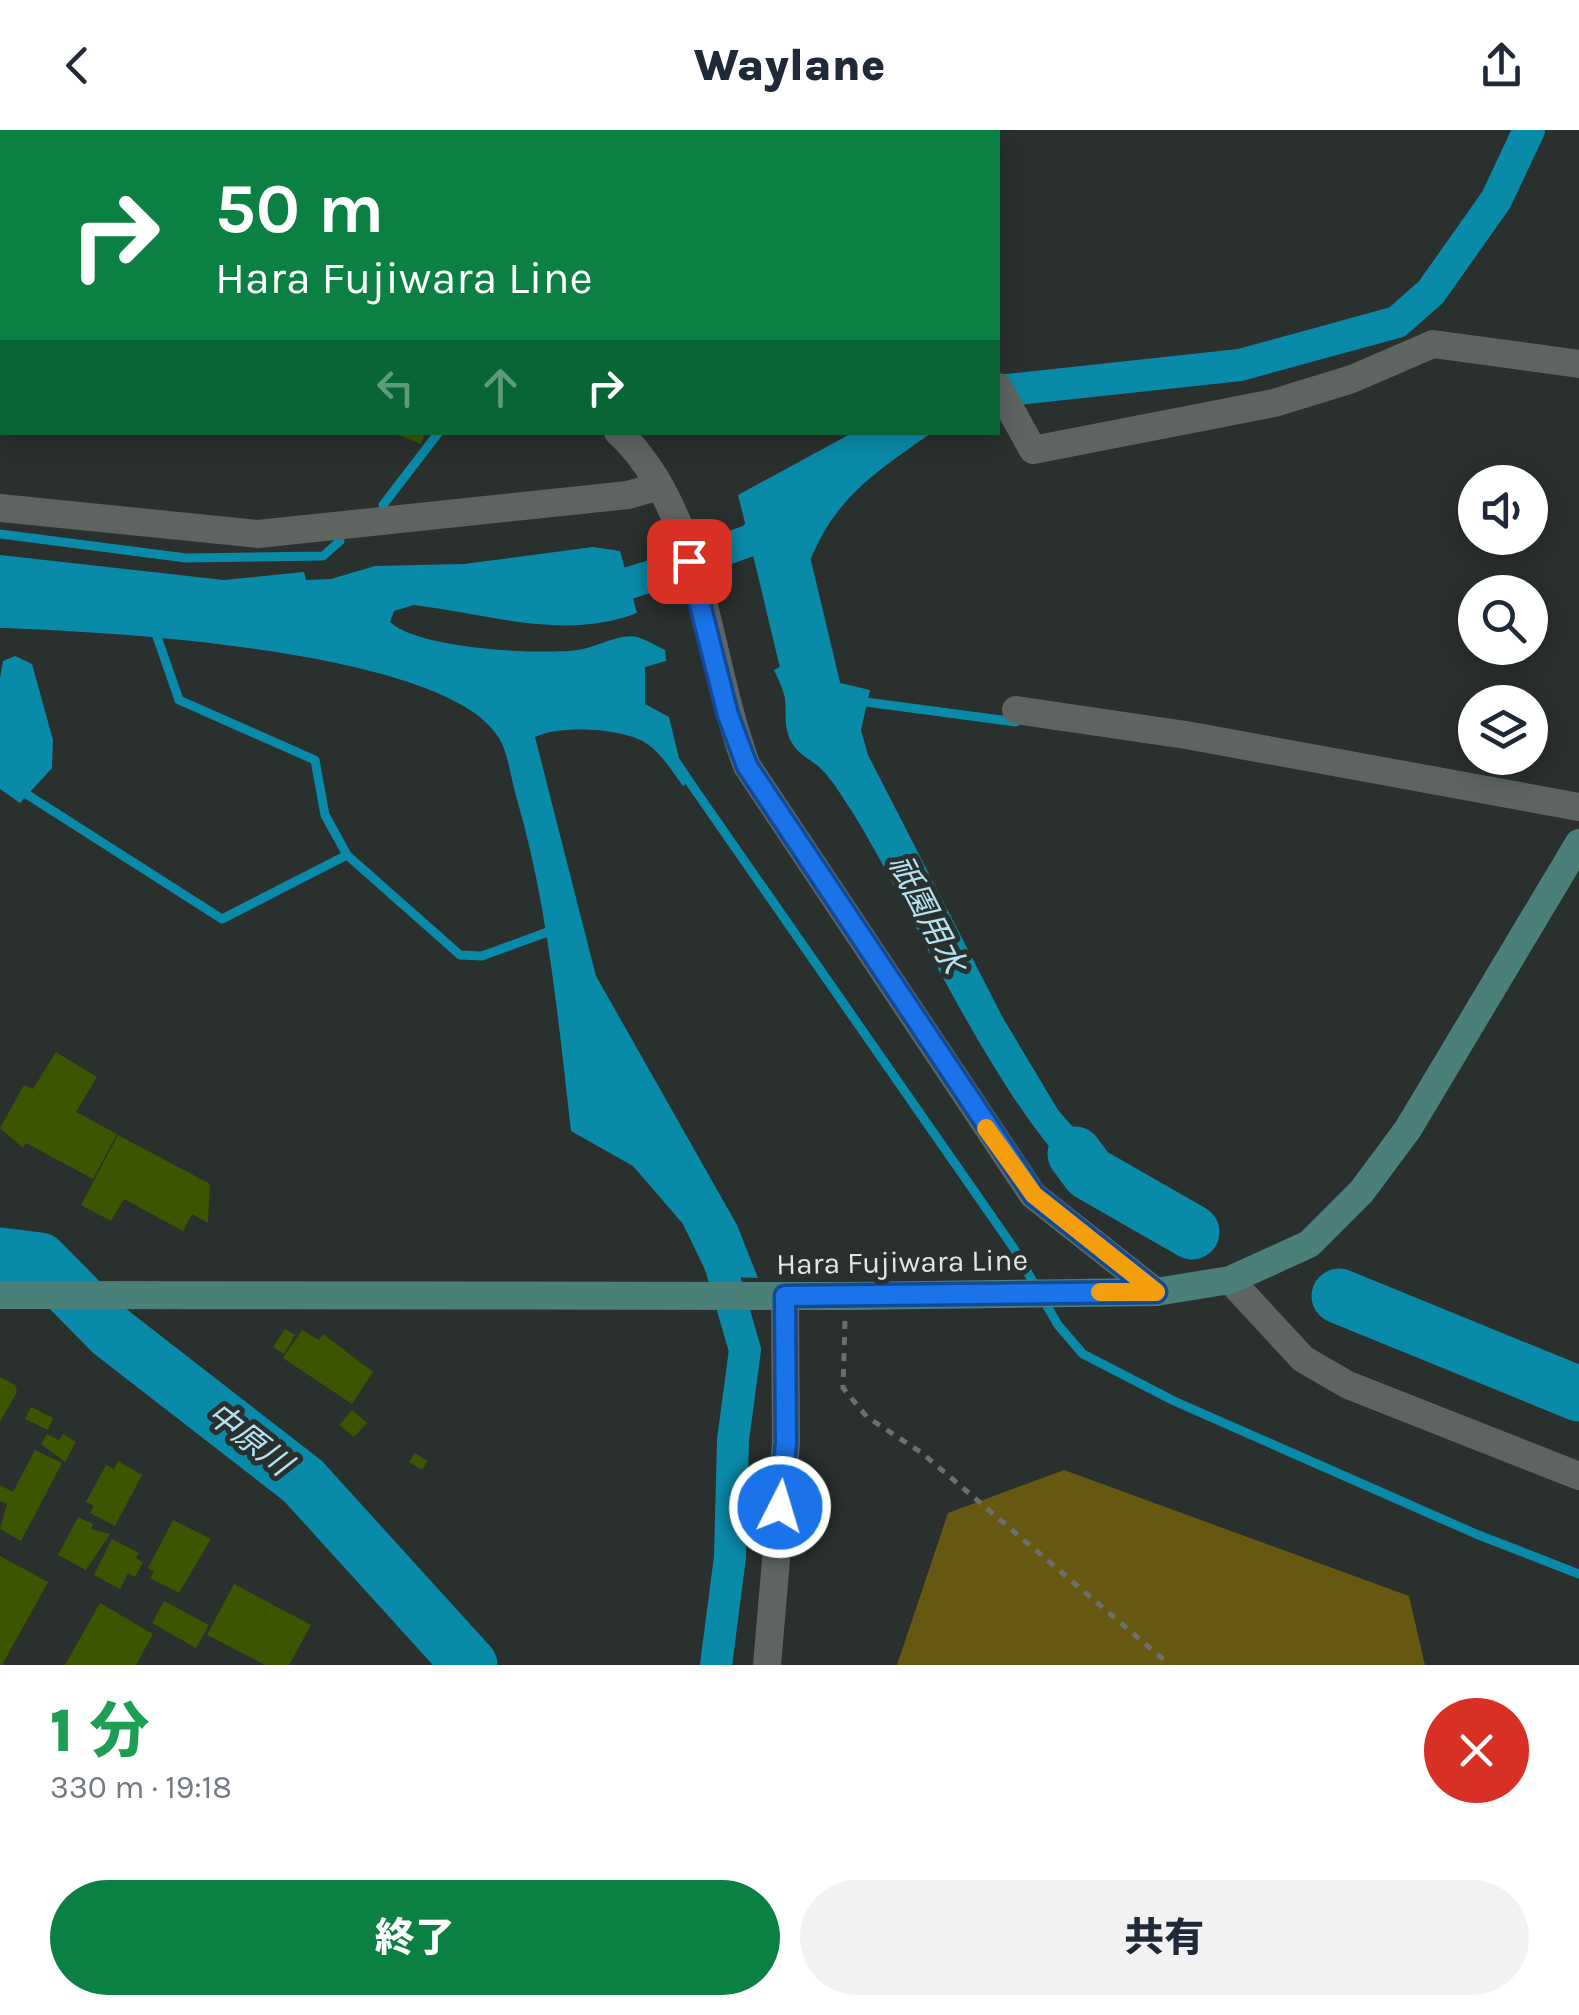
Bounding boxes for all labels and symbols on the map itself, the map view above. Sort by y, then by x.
pin [647,519,732,604]
water label: 祇園用水 [881,849,974,982]
street label: Hara Fujiwara Line [776,1242,1028,1282]
water label: 中原川 [200,1395,301,1485]
position arrow [728,1455,832,1559]

